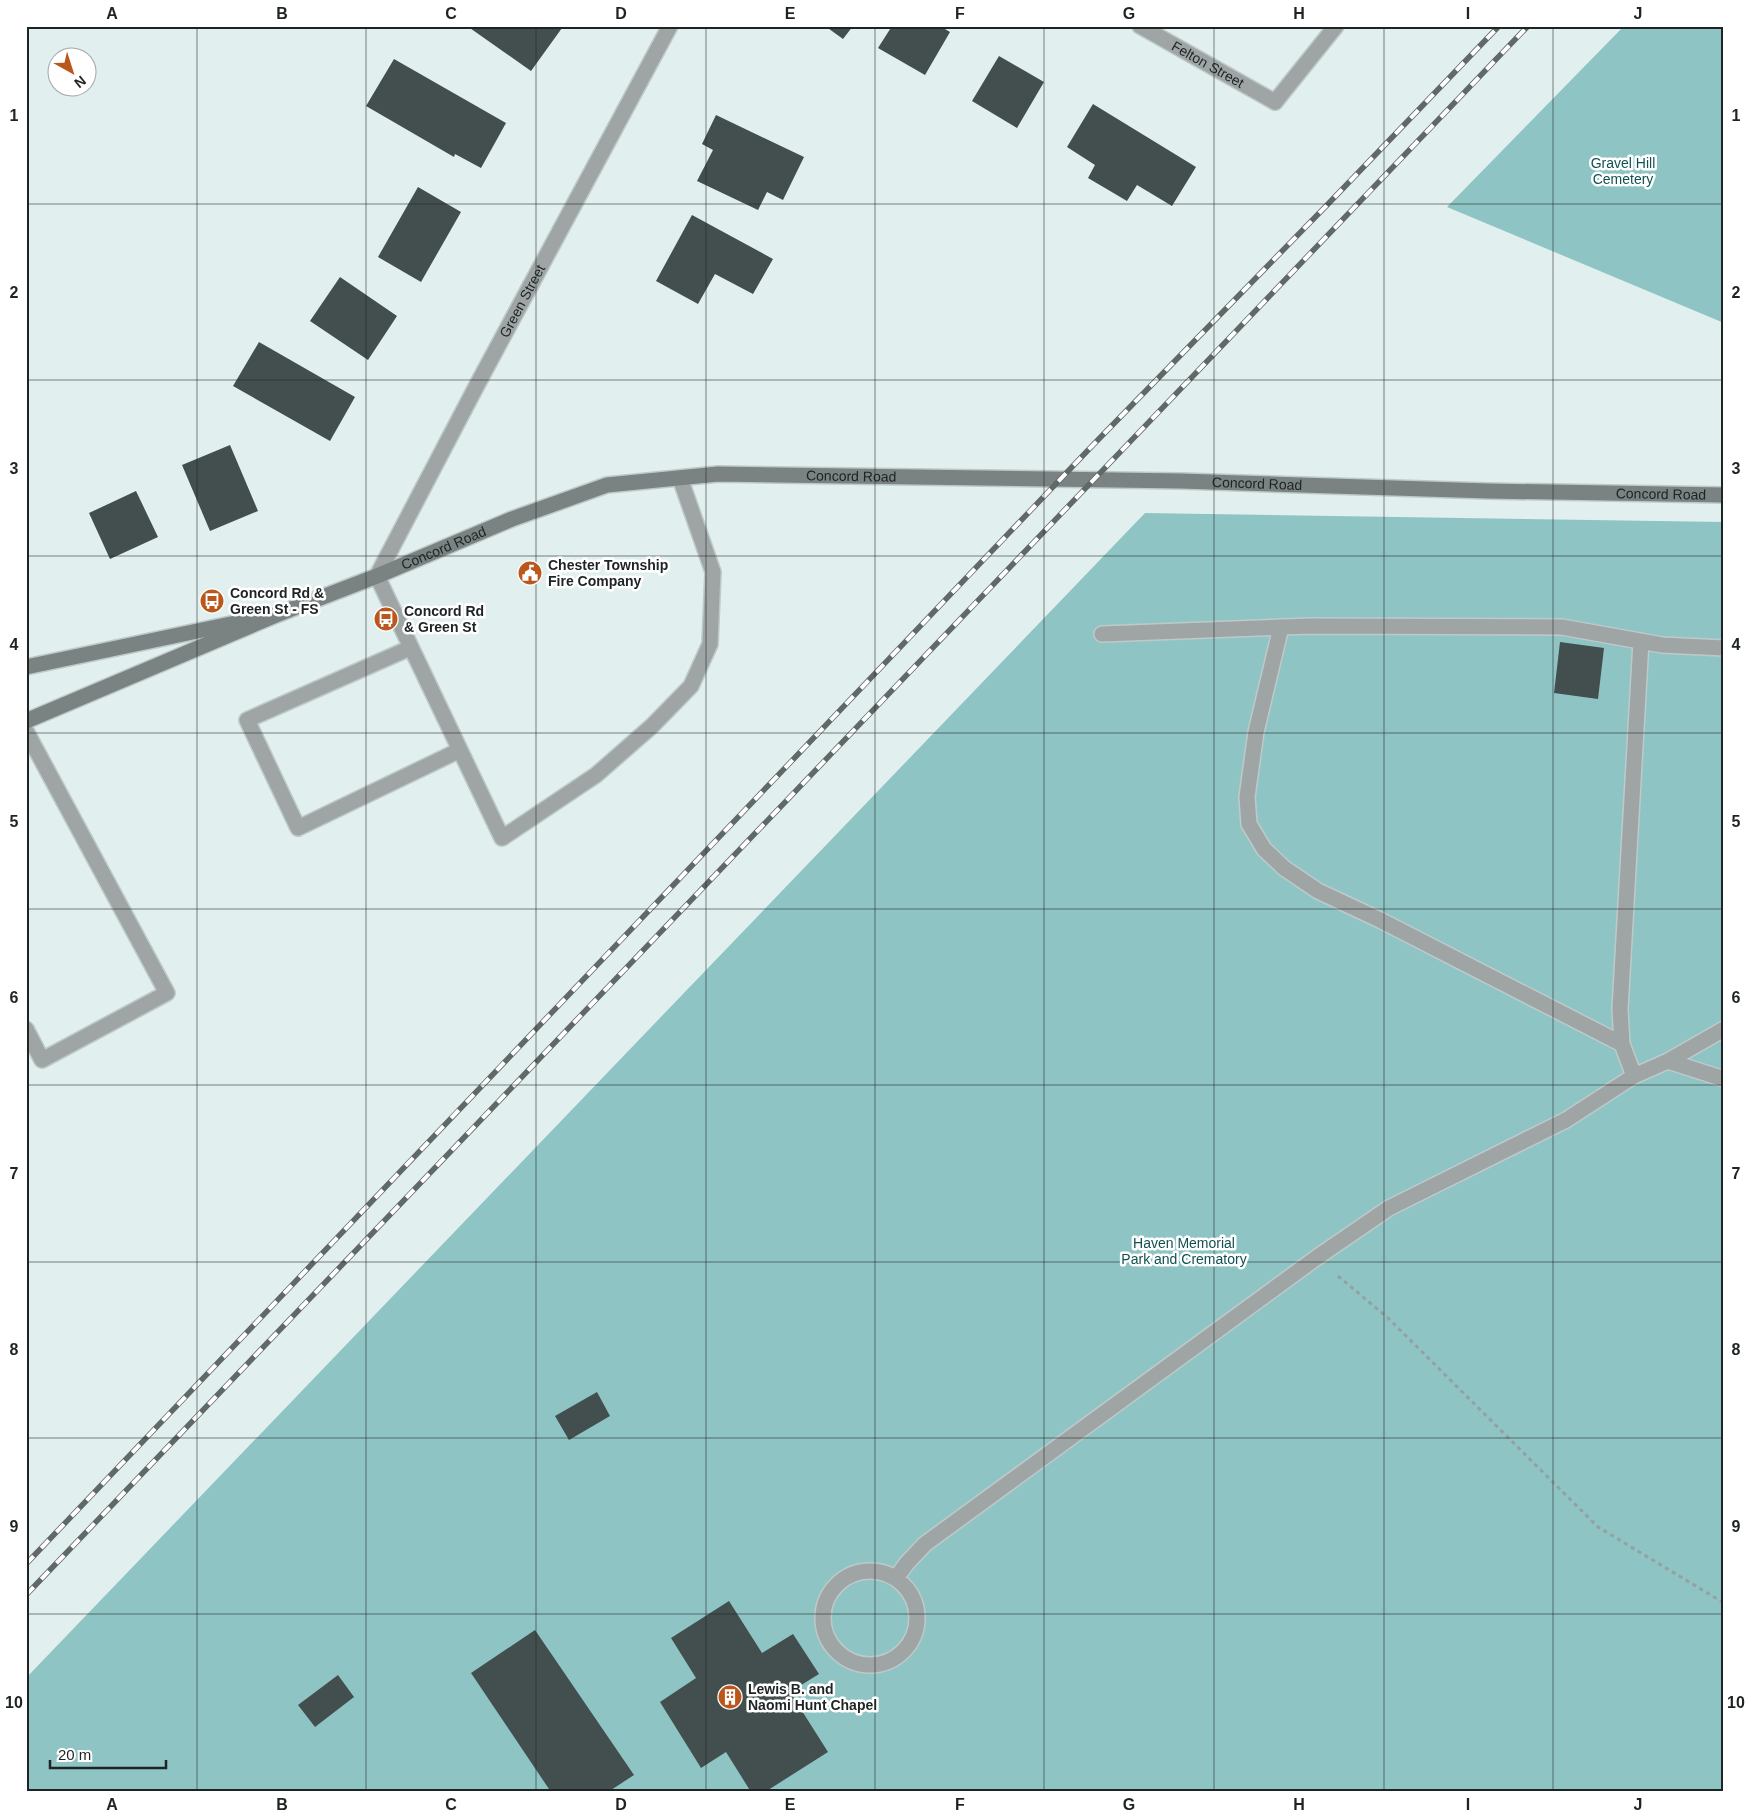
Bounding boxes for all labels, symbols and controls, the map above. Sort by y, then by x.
text: A [106,5,118,22]
text: B [276,5,288,22]
text: C [445,5,457,22]
text: D [615,5,627,22]
text: E [785,5,796,22]
text: F [955,5,965,22]
text: G [1123,5,1135,22]
text: H [1293,5,1305,22]
text: I [1466,5,1470,22]
text: J [1634,5,1642,22]
street label: Felton Street [1169,38,1247,91]
north arrow [48,48,98,98]
text: N [71,73,89,92]
text: 1 [10,107,19,124]
text: 1 [1732,107,1741,124]
park label: Gravel Hill Cemetery [1591,155,1655,187]
street label: Green Street [496,262,548,340]
text: 2 [10,284,19,301]
text: 2 [1732,284,1741,301]
text: 3 [10,460,19,477]
text: 3 [1732,460,1741,477]
street label: Concord Road [806,467,896,485]
street label: Concord Road [1212,474,1303,493]
street label: Concord Road [1616,485,1706,503]
street label: Concord Road [399,523,488,573]
place label: Chester Township Fire Company [548,557,668,589]
public building icon: Chester Township Fire Company [517,560,543,586]
place label: Concord Rd & Green St - FS [230,585,324,617]
bus stop icon: Concord Rd & Green St - FS [199,588,225,614]
place label: Concord Rd & Green St [404,603,484,635]
bus stop icon: Concord Rd & Green St [373,606,399,632]
text: 4 [10,636,19,653]
text: 4 [1732,636,1741,653]
text: 5 [10,813,19,830]
text: 5 [1732,813,1741,830]
text: 6 [10,989,19,1006]
text: 6 [1732,989,1741,1006]
text: 7 [10,1165,19,1182]
text: 7 [1732,1165,1741,1182]
park label: Haven Memorial Park and Crematory [1121,1235,1247,1267]
text: 8 [10,1341,19,1358]
text: 8 [1732,1341,1741,1358]
text: 9 [10,1518,19,1535]
text: 9 [1732,1518,1741,1535]
place label: Lewis B. and Naomi Hunt Chapel [748,1681,877,1713]
building icon: Lewis B. and Naomi Hunt Chapel [717,1684,743,1710]
text: 10 [5,1694,23,1711]
text: 10 [1727,1694,1745,1711]
scale bar [50,1738,166,1770]
text: 20 m [58,1746,91,1763]
text: A [106,1796,118,1813]
text: B [276,1796,288,1813]
text: C [445,1796,457,1813]
text: D [615,1796,627,1813]
text: E [785,1796,796,1813]
text: F [955,1796,965,1813]
text: G [1123,1796,1135,1813]
text: H [1293,1796,1305,1813]
text: I [1466,1796,1470,1813]
text: J [1634,1796,1642,1813]

